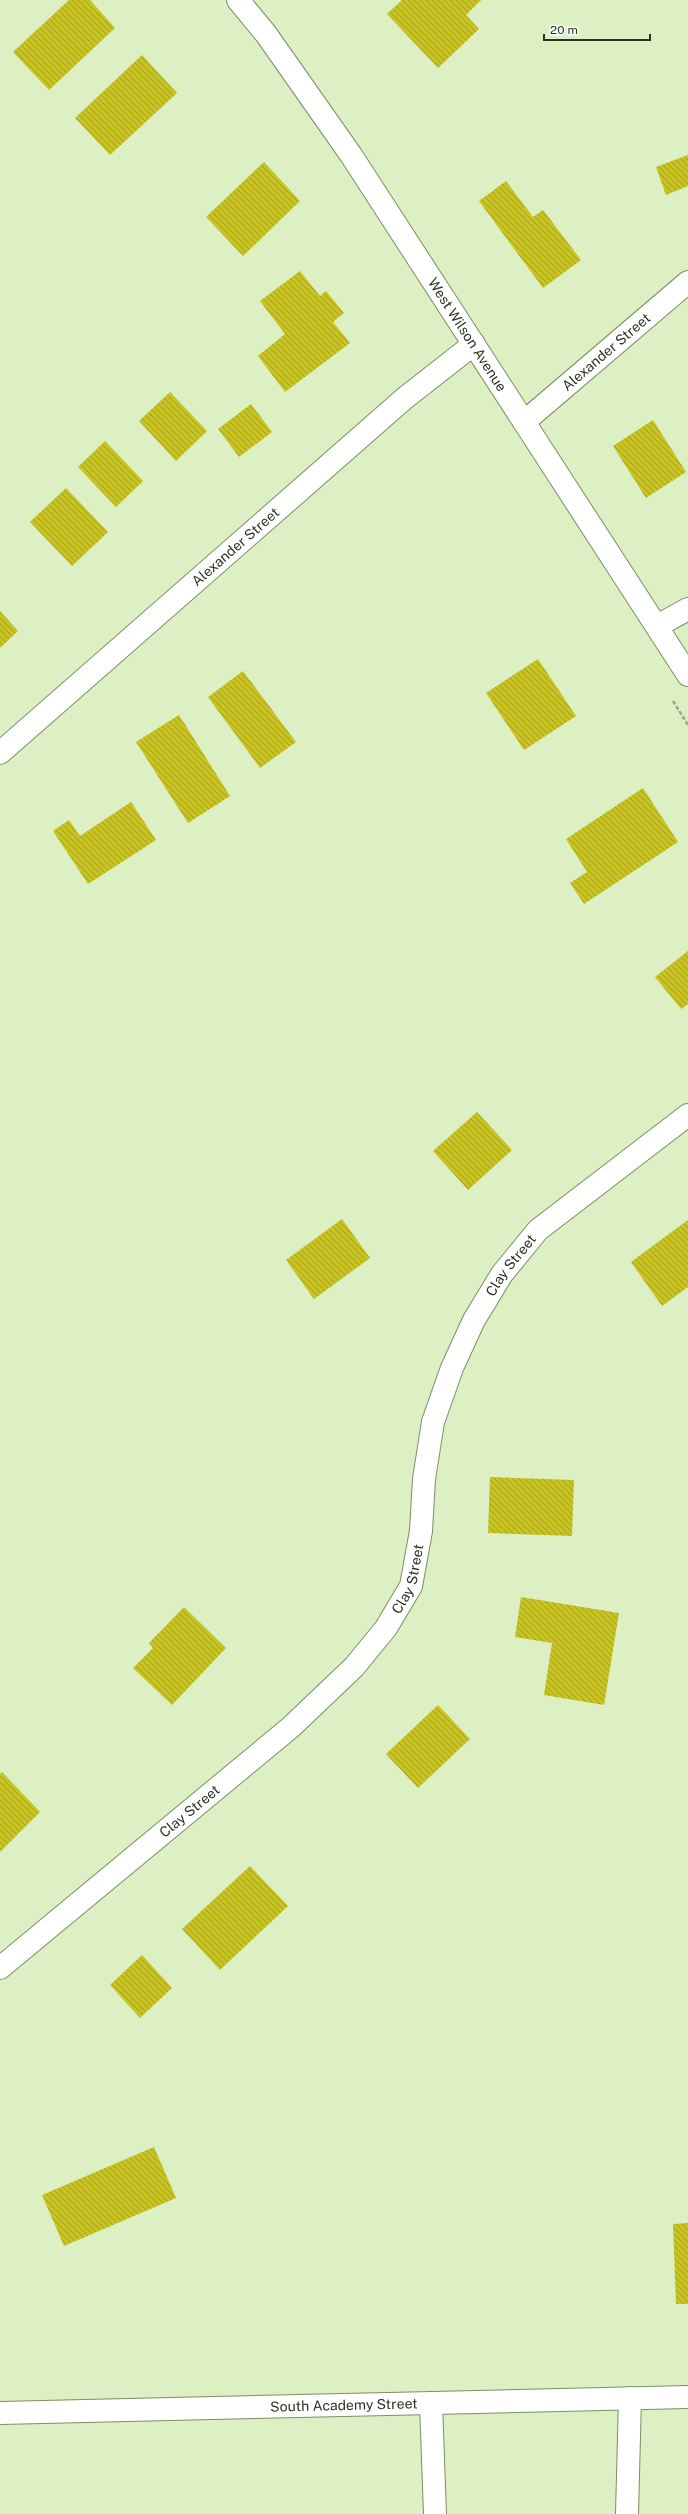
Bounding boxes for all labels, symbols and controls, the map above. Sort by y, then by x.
scale bar [544,16,650,42]
text: 20 m [550,23,578,37]
street label: West Wilson Avenue [425,275,510,394]
street label: Alexander Street [559,310,653,394]
street label: Alexander Street [188,504,282,589]
street label: Clay Street [483,1231,539,1299]
street label: Clay Street [388,1543,426,1617]
street label: Clay Street [156,1782,223,1841]
street label: South Academy Street [270,2395,418,2415]

